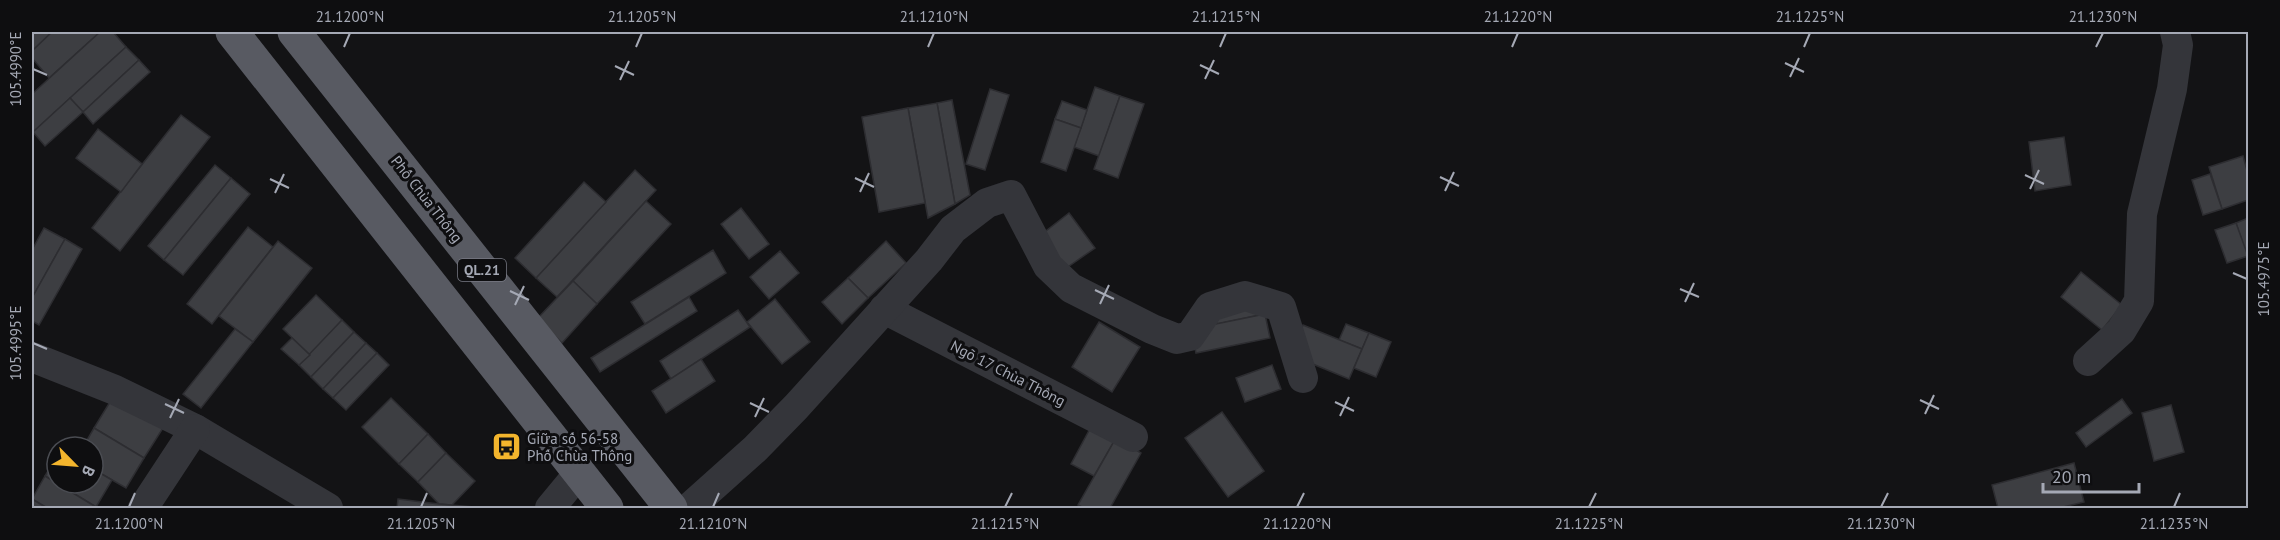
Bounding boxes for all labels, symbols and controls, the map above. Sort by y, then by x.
text: 21.1200°N [316,7,384,26]
text: 21.1205°N [608,7,676,26]
text: 21.1210°N [900,7,968,26]
text: 21.1215°N [1192,7,1260,26]
text: 21.1220°N [1484,7,1552,26]
text: 21.1225°N [1776,7,1844,26]
text: 21.1230°N [2069,7,2137,26]
text: 105.4990°E [6,32,25,106]
street label: Phố Chùa Thông [387,152,467,246]
text: 105.4975°E [2254,242,2273,316]
road number: QL.21 [458,259,506,281]
text: 105.4995°E [6,306,25,380]
street label: Ngõ 17 Chùa Thông [947,336,1069,410]
place label: Giữa số 56-58 Phố Chùa Thông [527,429,632,465]
bus stop icon: Giữa số 56-58 Phố Chùa Thông [490,431,522,463]
north arrow [45,435,105,495]
scale bar [2043,456,2139,494]
text: B [78,463,100,480]
text: 20 m [2052,465,2091,488]
text: 21.1200°N [95,514,163,533]
text: 21.1205°N [387,514,455,533]
text: 21.1210°N [679,514,747,533]
text: 21.1215°N [971,514,1039,533]
text: 21.1220°N [1263,514,1331,533]
text: 21.1225°N [1555,514,1623,533]
text: 21.1230°N [1847,514,1915,533]
text: 21.1235°N [2140,514,2208,533]

